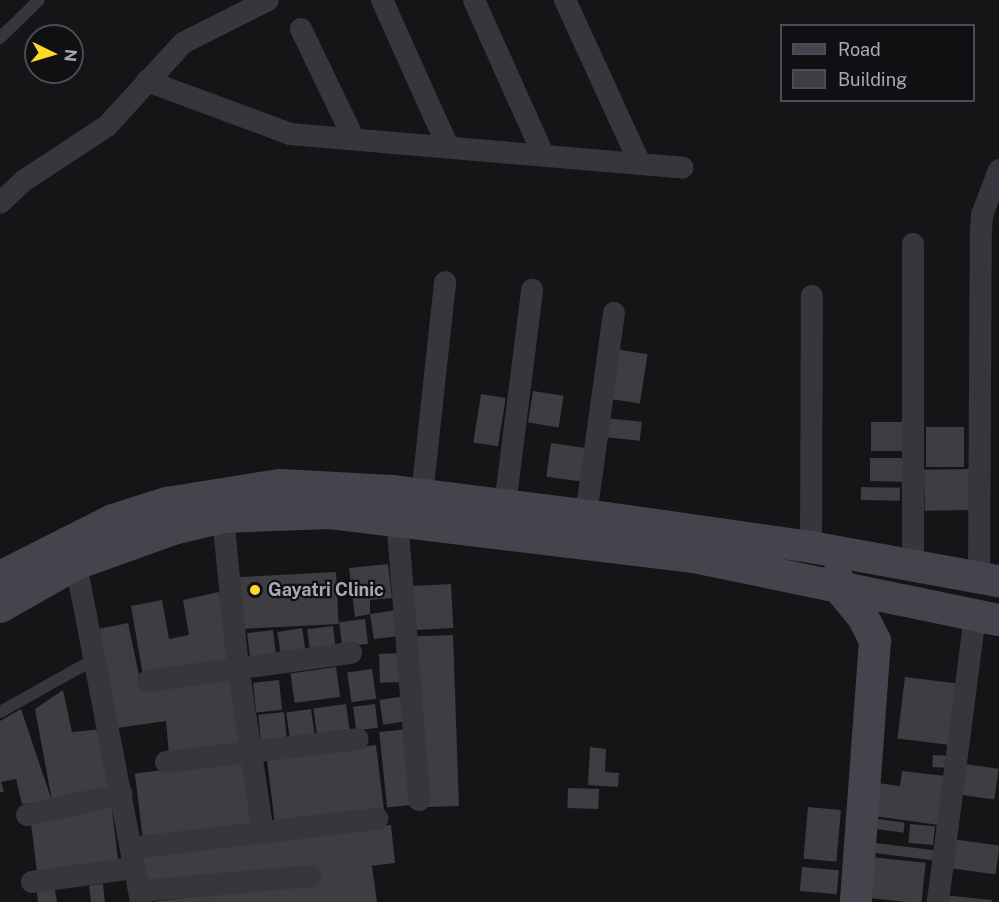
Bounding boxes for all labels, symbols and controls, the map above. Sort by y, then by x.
north arrow [24,24,84,84]
legend [780,24,975,102]
text: Road [838,39,881,60]
text: N [60,48,80,62]
text: Building [838,69,907,90]
place label: Gayatri Clinic [268,579,384,601]
marker: Gayatri Clinic [246,581,264,599]

